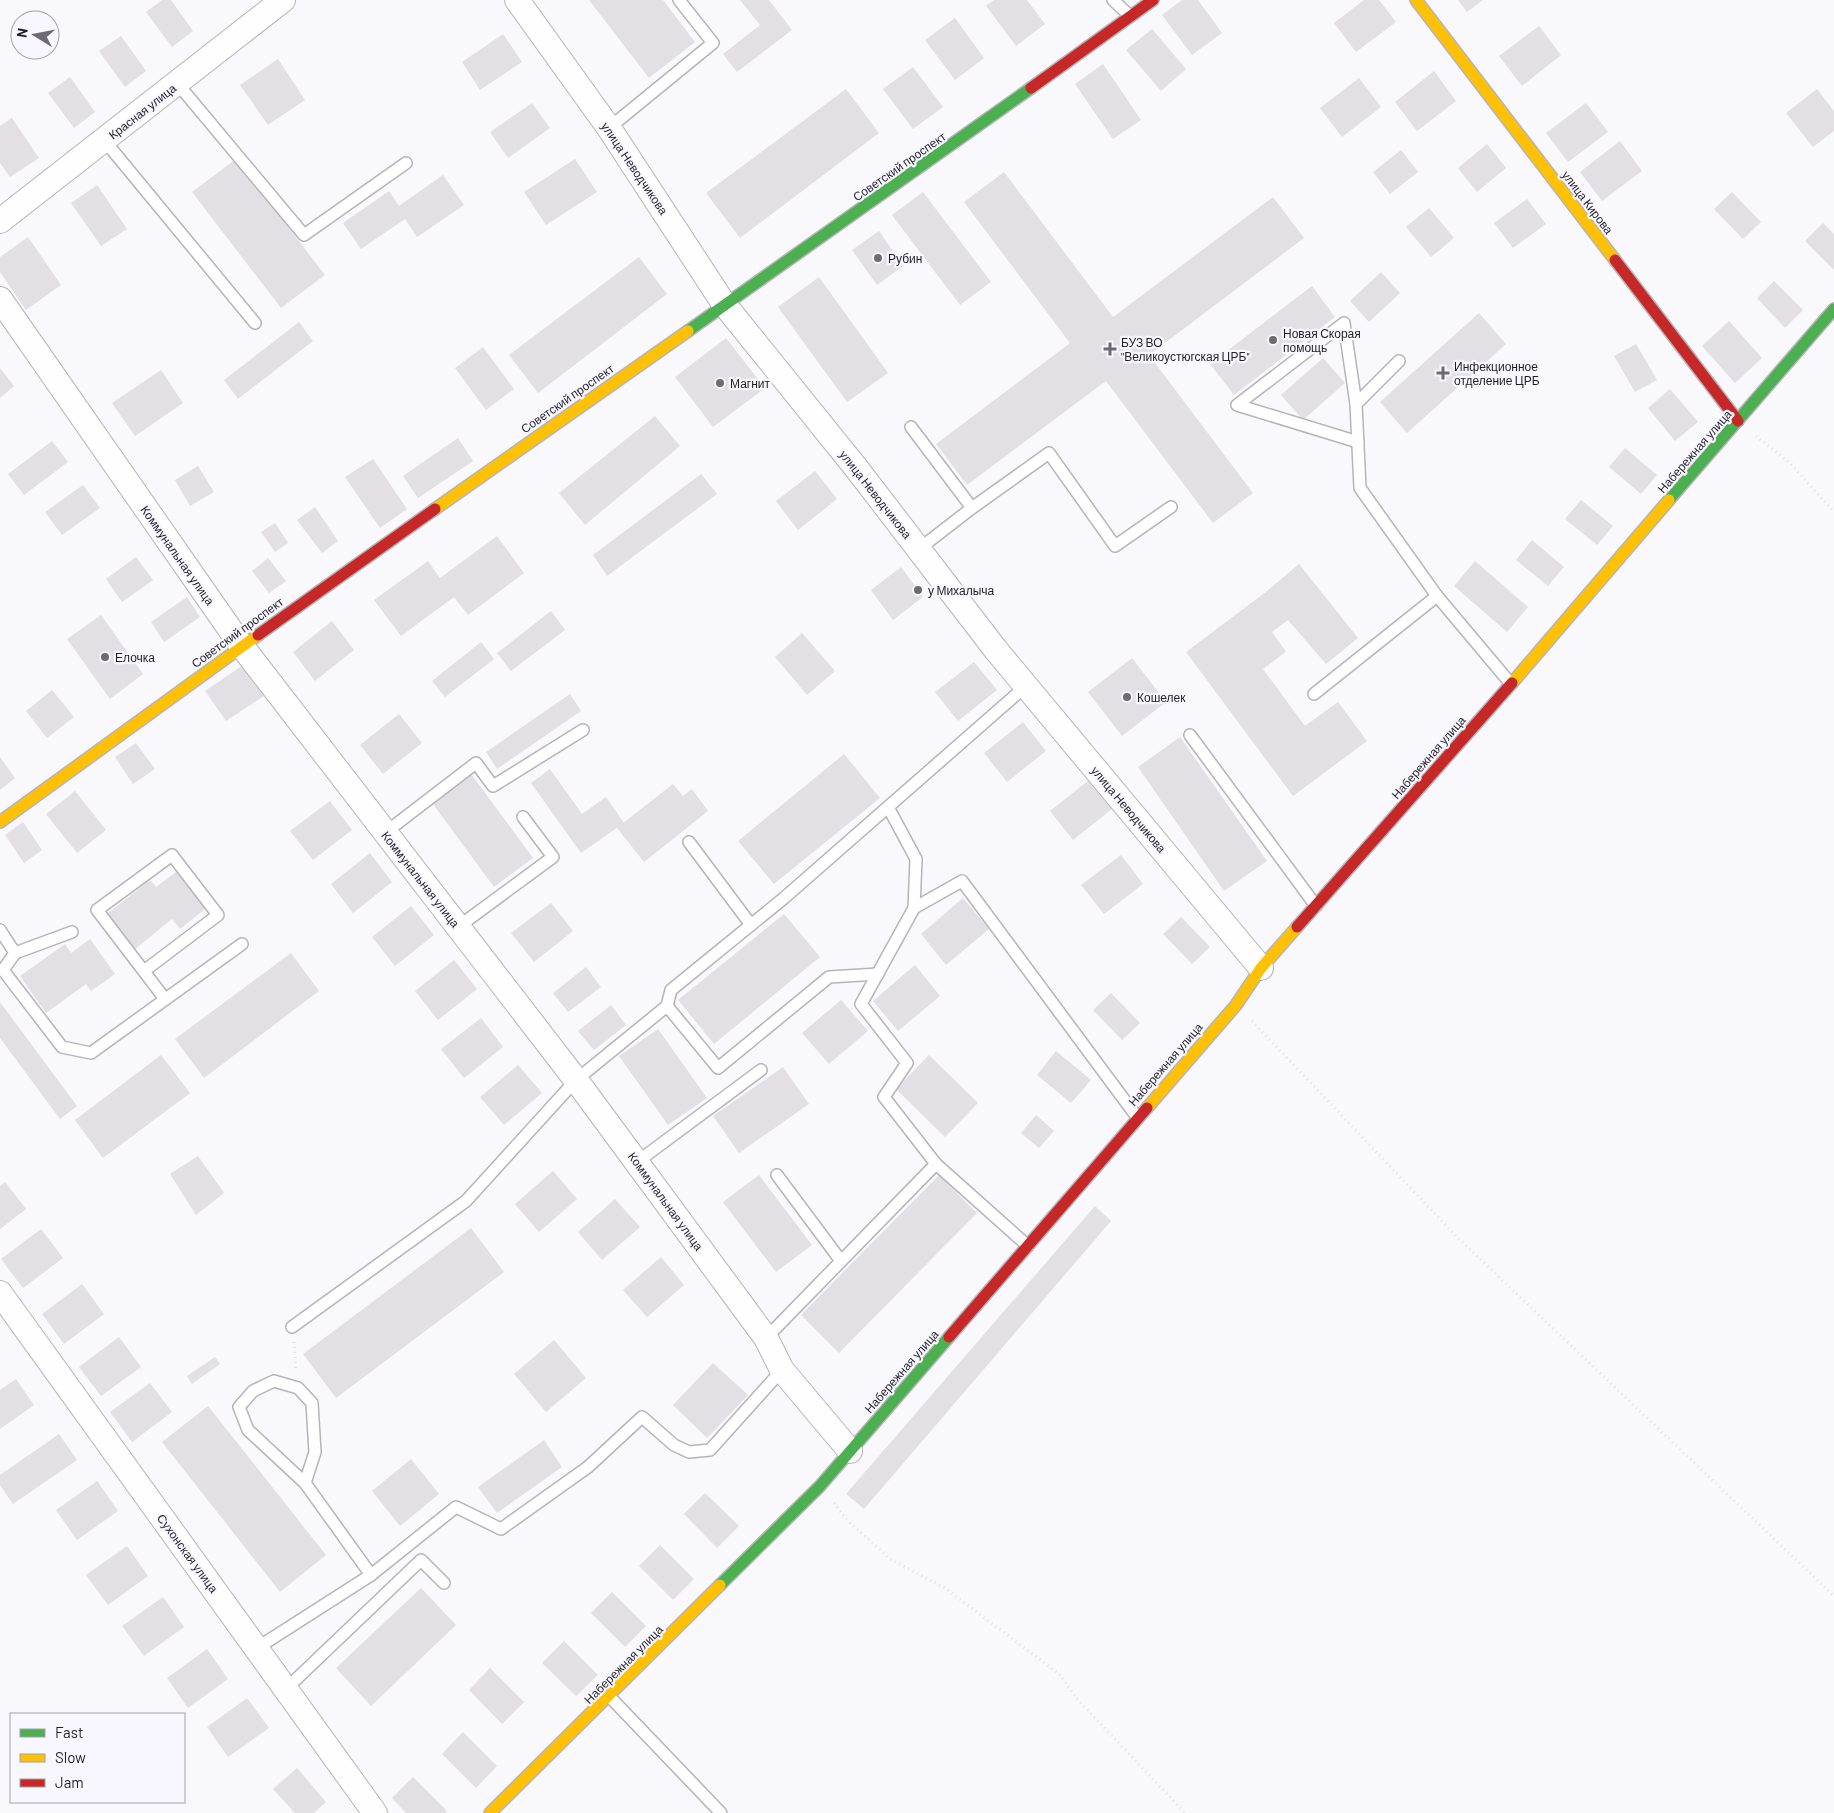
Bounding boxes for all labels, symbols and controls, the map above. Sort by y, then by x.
north arrow [10,10,60,60]
text: N [13,27,31,39]
street label: Красная улица [106,80,179,142]
street label: улица Неводчикова [598,119,671,218]
street label: Советский проспект [850,128,949,204]
street label: улица Кирова [1559,168,1616,237]
place label: Рубин [888,251,922,266]
marker: Рубин [872,252,884,264]
place label: Новая Скорая помощь [1283,326,1361,355]
marker: Новая Скорая помощь [1267,334,1279,346]
place label: БУЗ ВО "Великоустюгская ЦРБ" [1121,335,1250,364]
marker: БУЗ ВО "Великоустюгская ЦРБ" [1103,342,1117,356]
place label: Инфекционное отделение ЦРБ [1454,359,1540,388]
street label: Советский проспект [518,360,617,436]
marker: Инфекционное отделение ЦРБ [1436,366,1450,380]
place label: Магнит [730,376,771,390]
marker: Магнит [714,377,726,389]
street label: Набережная улица [1654,406,1735,496]
street label: улица Неводчикова [836,447,915,542]
street label: Коммунальная улица [138,503,218,608]
place label: у Михалыча [928,583,995,598]
marker: у Михалыча [912,584,924,596]
street label: Советский проспект [188,594,287,671]
place label: Елочка [115,650,155,664]
marker: Елочка [99,651,111,663]
place label: Кошелек [1137,690,1186,704]
marker: Кошелек [1121,691,1133,703]
street label: Набережная улица [1388,712,1469,802]
street label: улица Неводчикова [1088,763,1169,856]
street label: Коммунальная улица [378,828,463,931]
street label: Набережная улица [1125,1019,1206,1109]
street label: Коммунальная улица [625,1149,707,1254]
street label: Набережная улица [861,1326,942,1416]
street label: Сухонская улица [154,1511,221,1596]
street label: Набережная улица [581,1622,666,1707]
legend [10,1713,185,1803]
text: Fast [55,1723,83,1741]
text: Slow [55,1748,86,1766]
text: Jam [55,1773,84,1791]

